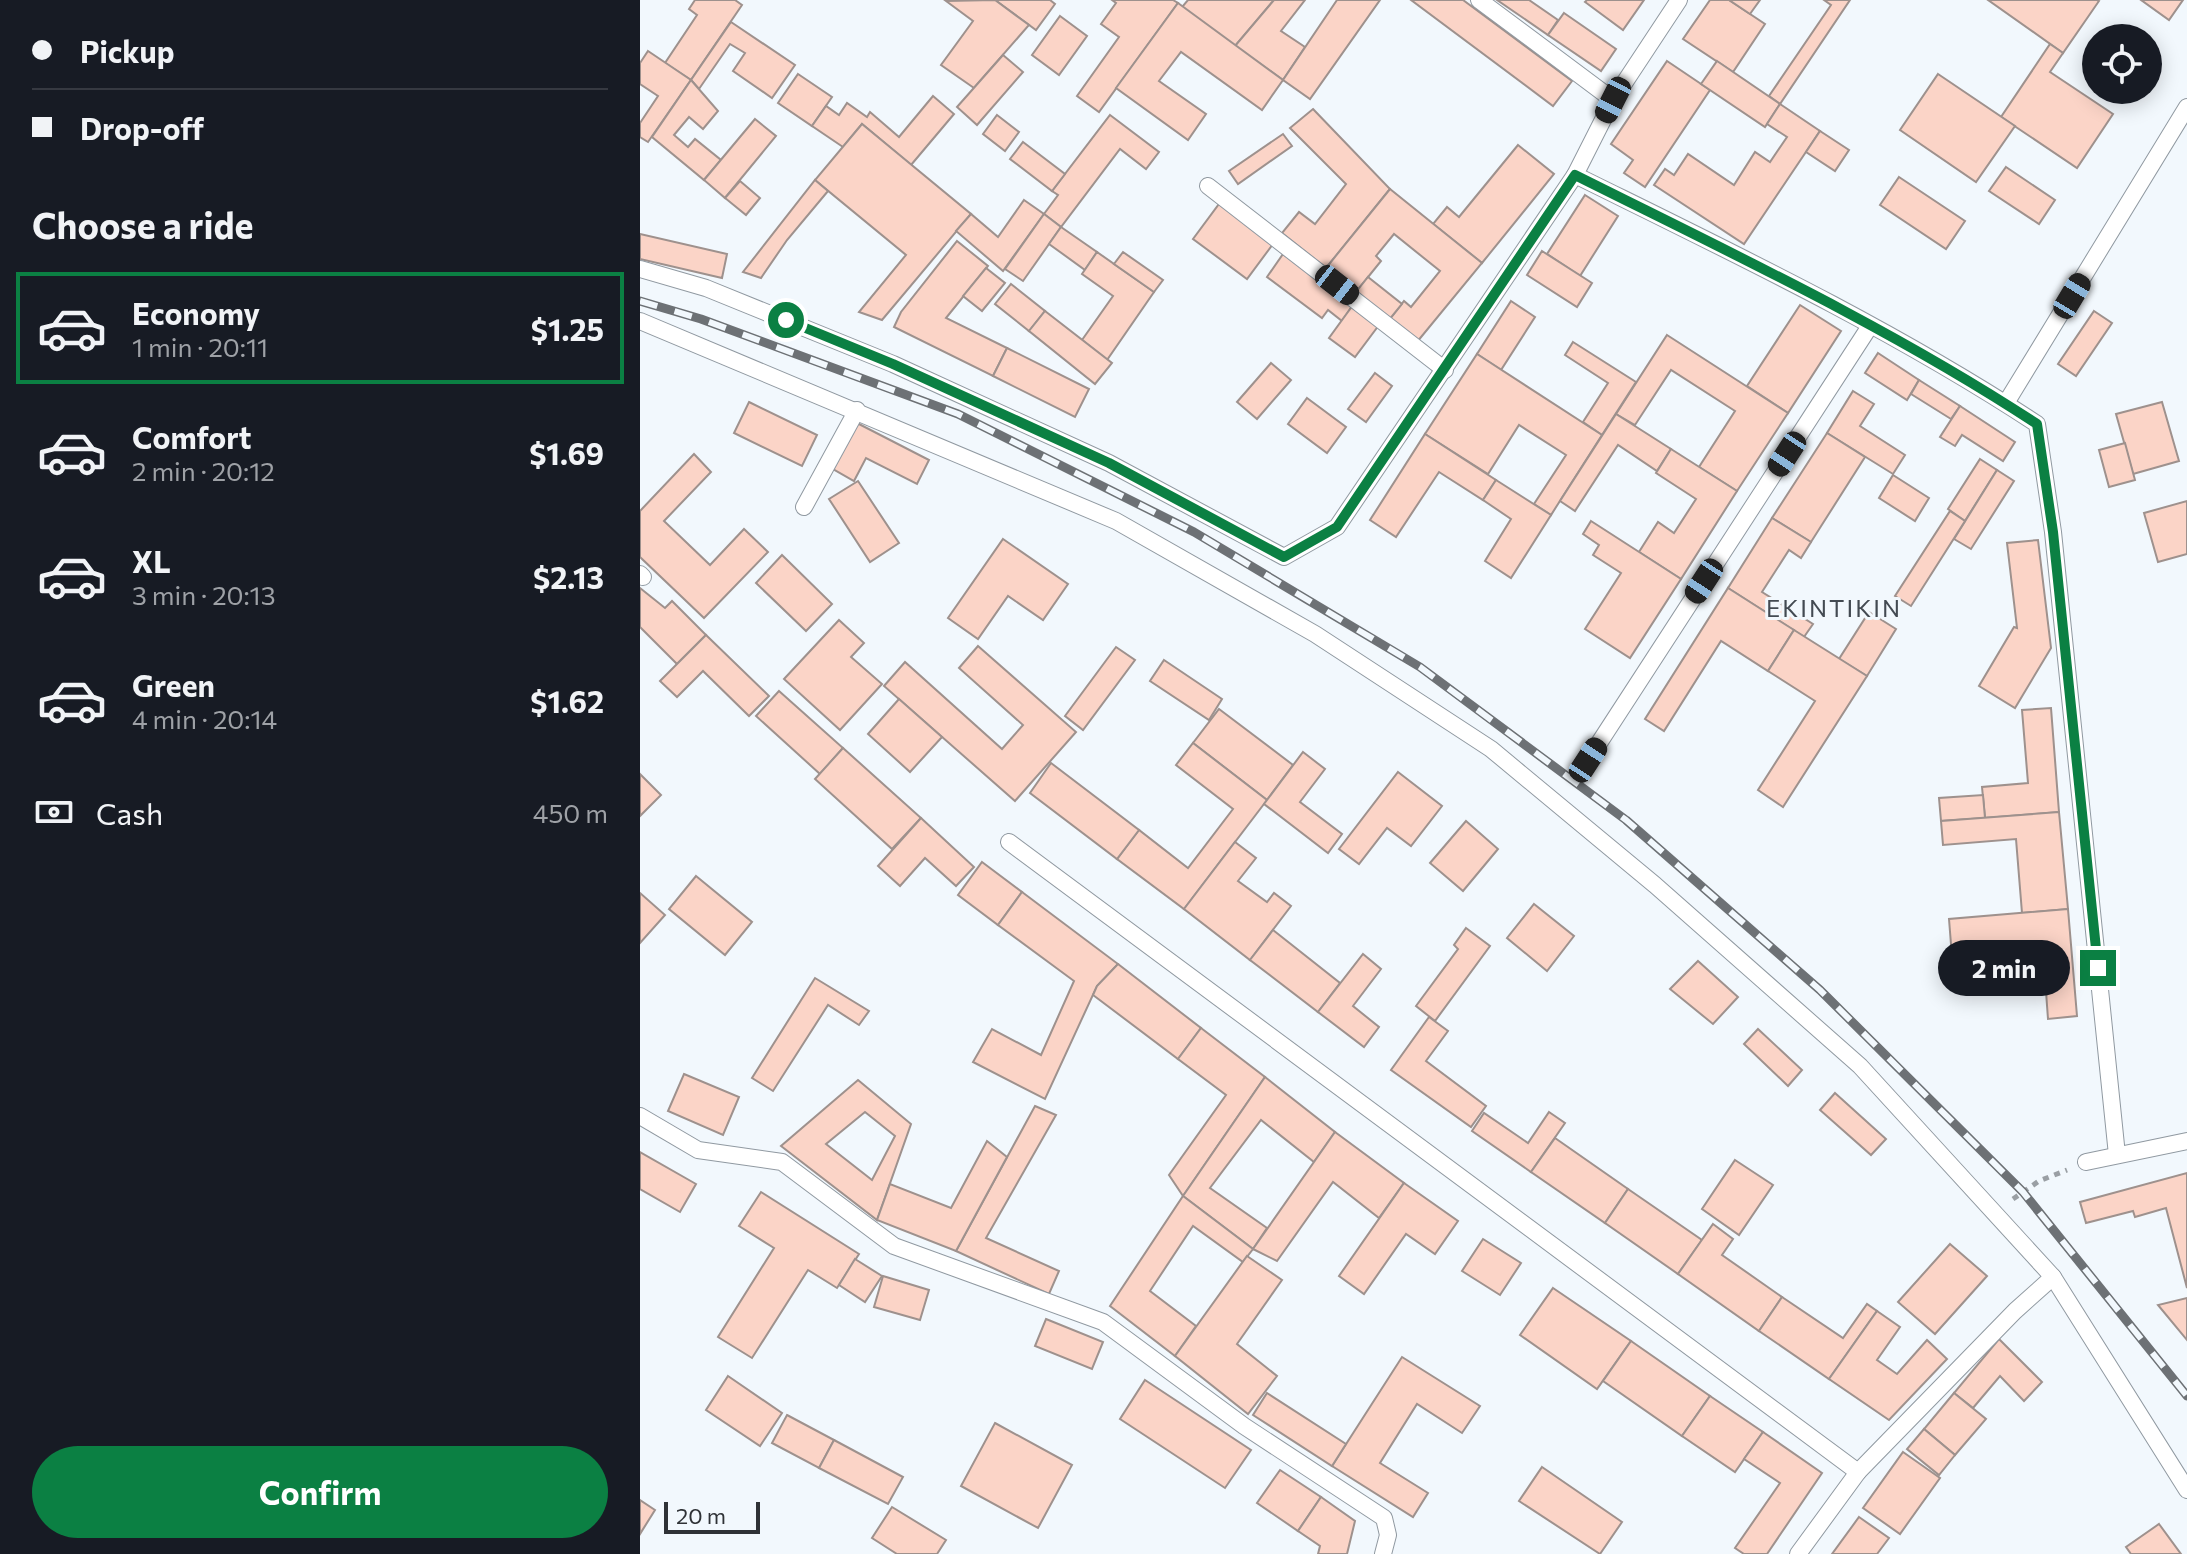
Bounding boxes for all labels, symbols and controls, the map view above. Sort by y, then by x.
map controls [2082,24,2162,104]
button: locate [2082,24,2162,104]
text: Pickup [80,32,174,69]
car [1591,73,1635,127]
text: Drop-off [80,109,204,146]
text: Choose a ride [32,202,253,246]
car [1311,261,1363,309]
car [2049,269,2095,323]
icon: car [36,292,108,364]
text: Economy [132,294,260,331]
route start [768,302,804,338]
text: $1.25 [531,310,604,347]
text: 1 min · 20:11 [132,331,268,362]
icon: car [36,416,108,488]
text: Comfort [132,418,251,455]
car [1764,427,1810,481]
text: $1.69 [529,434,604,471]
text: 2 min · 20:12 [132,455,275,486]
icon: car [36,540,108,612]
text: XL [132,542,171,579]
car [1681,554,1727,608]
text: $2.13 [533,558,604,595]
text: 3 min · 20:13 [132,579,276,610]
district label: EKINTIKIN [1766,593,1902,622]
icon: car [36,664,108,736]
text: Green [132,666,215,703]
text: $1.62 [530,682,604,719]
text: 4 min · 20:14 [132,703,277,734]
car [1565,733,1611,787]
icon: cash [32,790,76,834]
text: Cash [96,794,163,831]
text: 450 m [533,797,608,828]
callout: 2 min [1938,940,2070,996]
route end [2080,950,2116,986]
text: 2 min [1972,952,2036,983]
button: Confirm [32,1446,608,1538]
scale bar [664,1498,760,1534]
text: 20 m [676,1502,726,1529]

